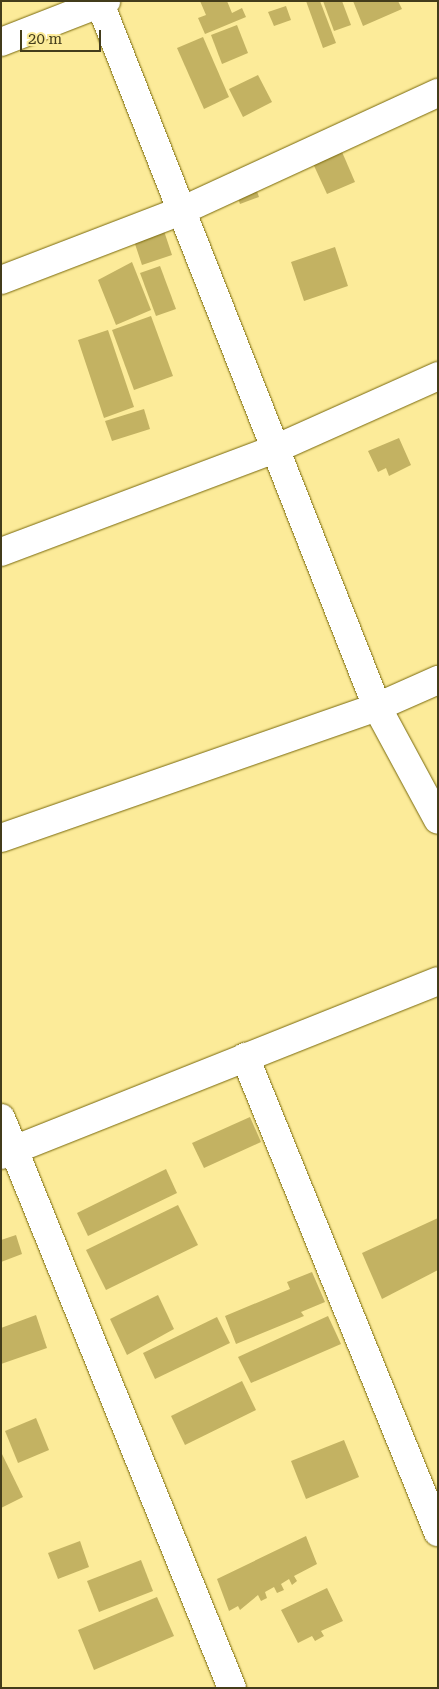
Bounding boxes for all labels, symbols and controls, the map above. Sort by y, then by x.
scale bar [22,20,104,52]
text: 20 m [28,30,62,48]

